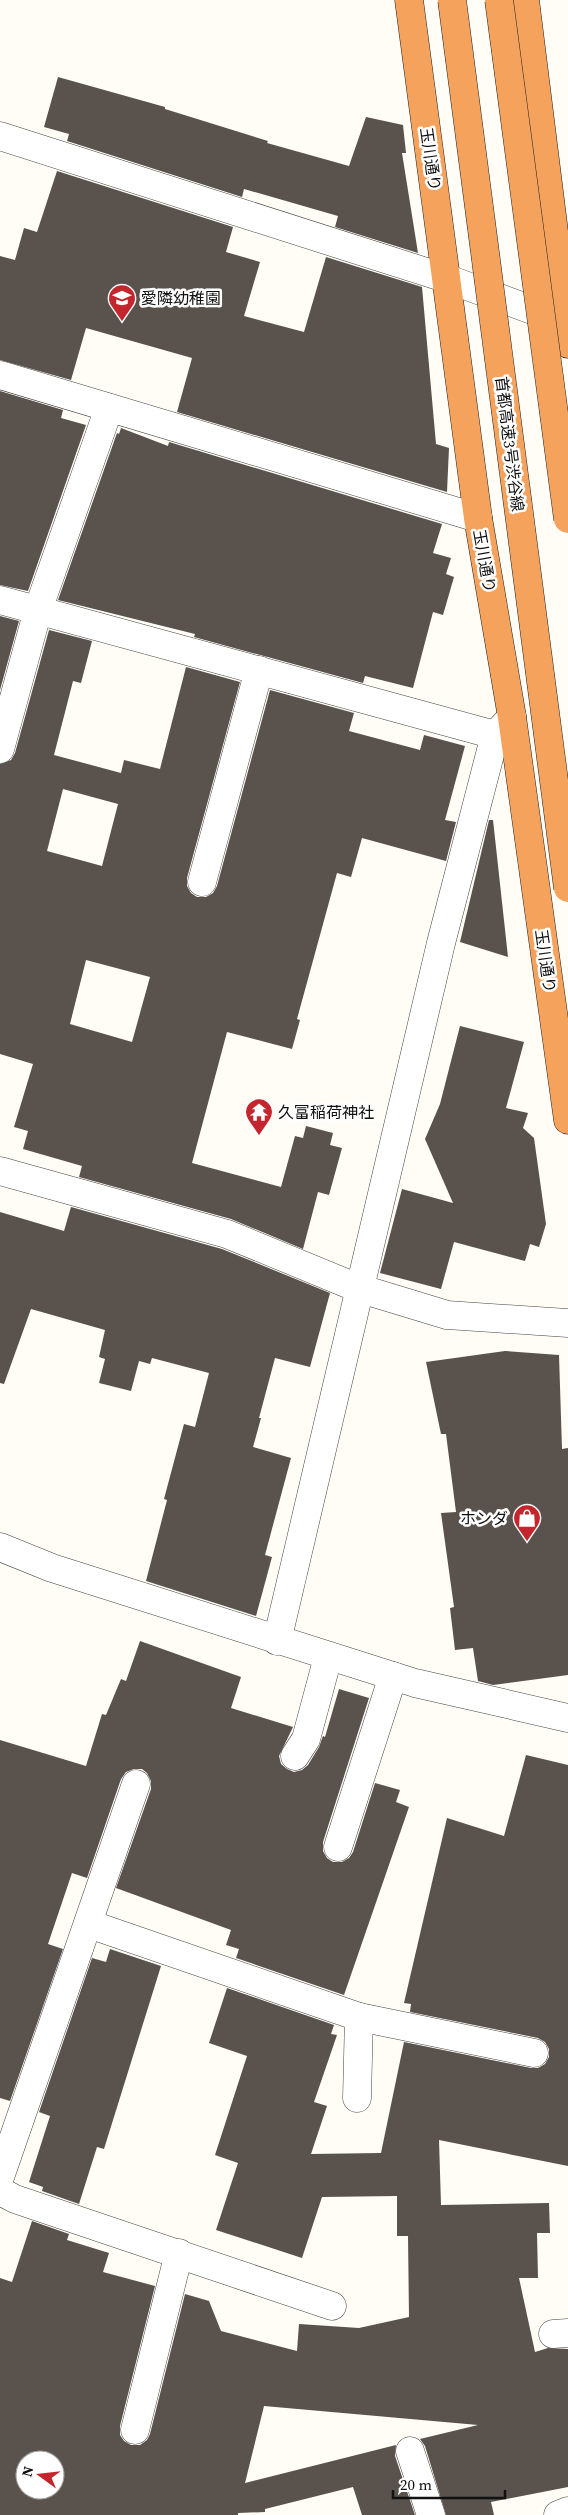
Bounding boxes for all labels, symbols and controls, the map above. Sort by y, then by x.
street label: 玉川通り [416,126,446,192]
school or university icon: 愛隣幼稚園 [107,283,137,322]
place label: 愛隣幼稚園 [141,287,221,309]
street label: 首都高速3号渋谷線 [491,375,529,513]
street label: 玉川通り [469,528,501,594]
street label: 玉川通り [531,928,561,994]
temple icon: 久富稲荷神社 [244,1097,274,1136]
place label: 久富稲荷神社 [278,1101,374,1123]
shop icon: ホンダ [512,1503,542,1542]
place label: ホンダ [460,1507,508,1529]
north arrow [15,2450,65,2500]
text: N [16,2464,38,2479]
scale bar [393,2468,506,2500]
text: 20 m [400,2474,432,2495]

